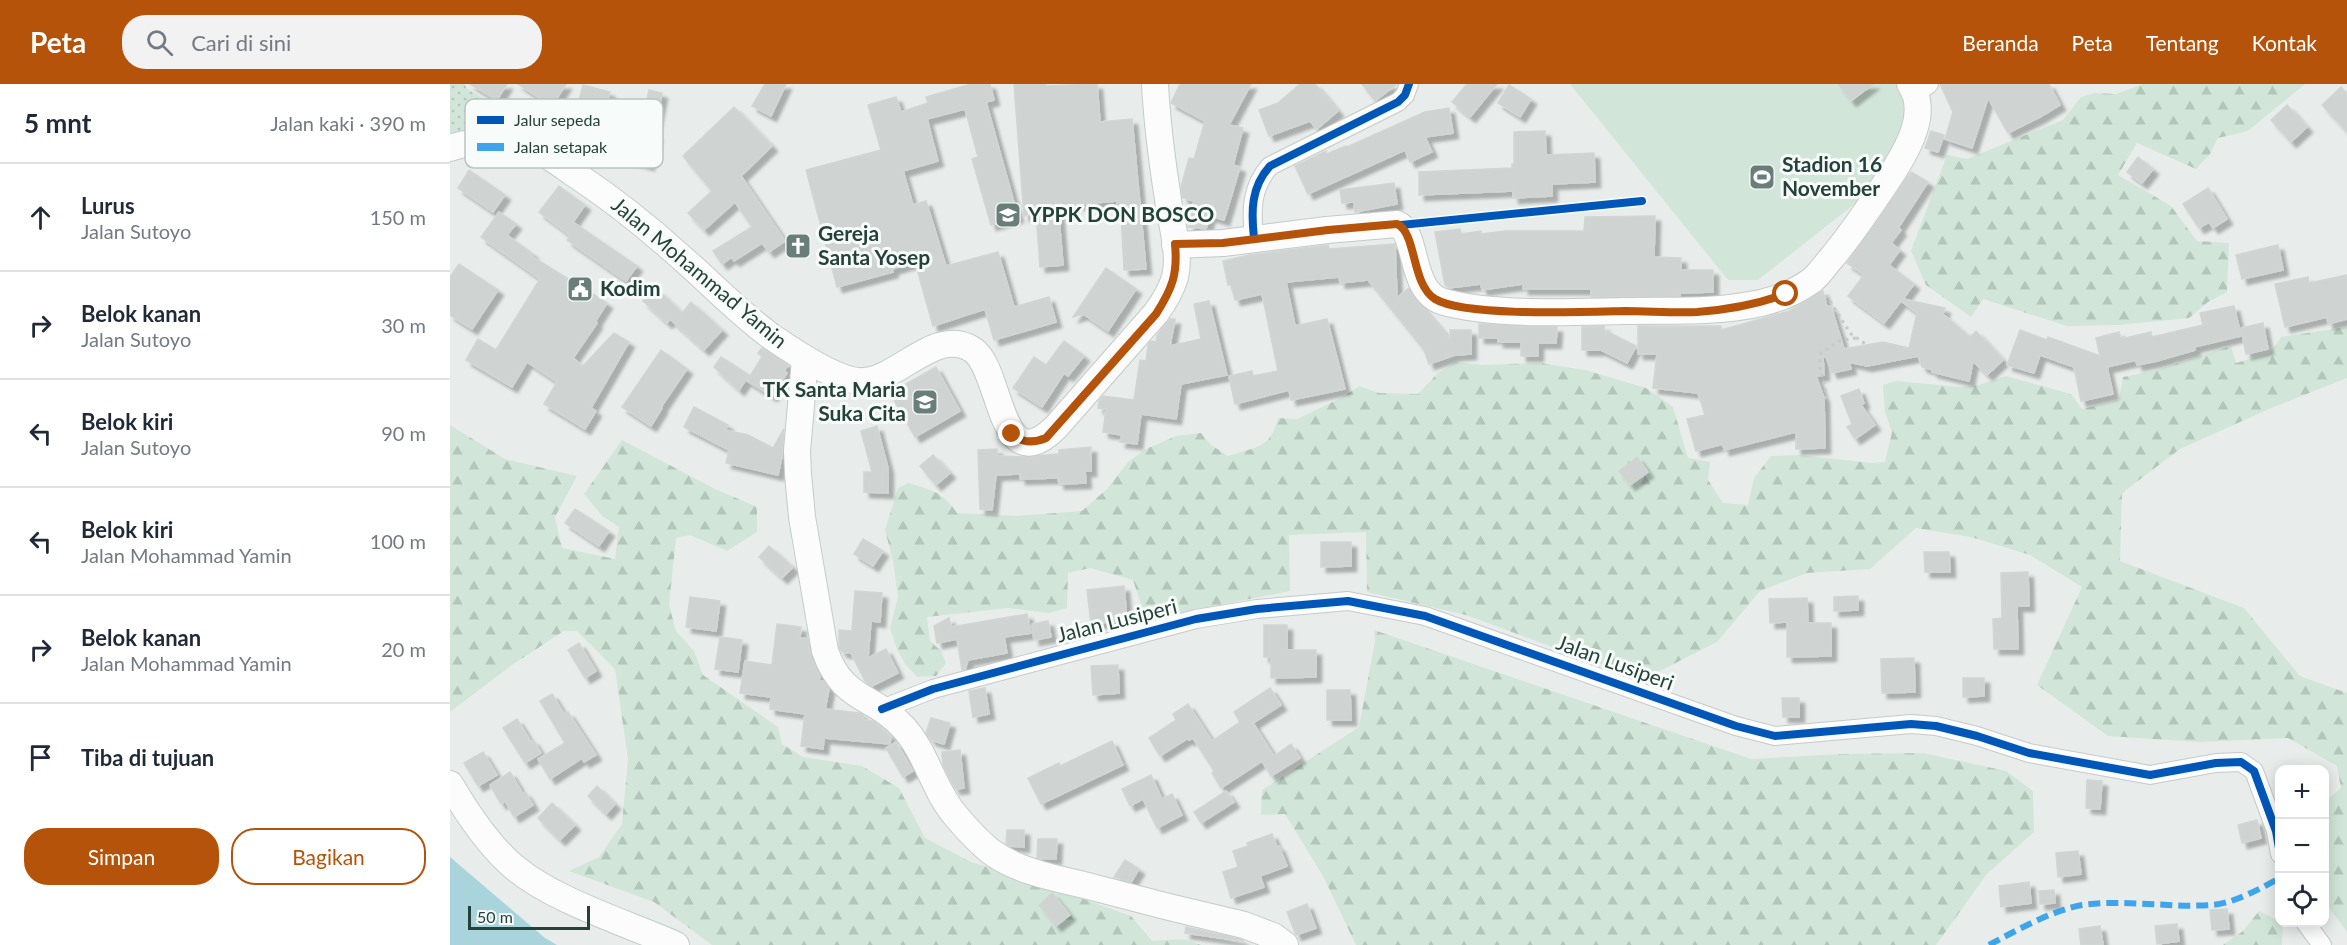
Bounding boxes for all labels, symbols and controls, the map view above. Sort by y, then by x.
search box [122,15,542,69]
text: Peta [30,25,86,59]
icon: search [143,26,176,59]
text: Cari di sini [191,29,291,56]
text: Beranda [1962,30,2039,55]
text: Peta [2072,30,2113,55]
text: Tentang [2146,30,2219,55]
text: Kontak [2252,30,2317,55]
legend [465,99,663,168]
text: 5 mnt [24,107,91,139]
text: Jalur sepeda [514,110,600,129]
text: Jalan kaki · 390 m [270,111,426,135]
text: Jalan setapak [514,137,608,156]
place label: Stadion 16 November [1782,151,1882,200]
sports icon: Stadion 16 November [1747,162,1777,192]
street label: Jalan Mohammad Yamin [607,191,793,353]
text: Lurus [81,192,135,219]
school or university icon: YPPK DON BOSCO [993,200,1023,230]
icon: ahead [24,201,57,234]
place label: YPPK DON BOSCO [1027,201,1214,226]
text: 150 m [370,205,426,229]
text: Jalan Sutoyo [81,219,191,243]
place label: Gereja Santa Yosep [818,220,930,269]
church icon: Gereja Santa Yosep [783,231,813,261]
public building icon: Kodim [565,274,595,304]
place label: Kodim [600,275,661,300]
route start [1772,280,1798,306]
text: Belok kanan [81,300,201,327]
icon: right [24,309,57,342]
text: 30 m [381,313,426,337]
text: Jalan Sutoyo [81,327,191,351]
place label: TK Santa Maria Suka Cita [763,376,906,425]
school or university icon: TK Santa Maria Suka Cita [910,387,940,417]
text: Belok kiri [81,408,173,435]
icon: left [24,417,57,450]
route end [998,420,1024,446]
text: 90 m [381,421,426,445]
text: Jalan Sutoyo [81,435,191,459]
text: Belok kiri [81,516,173,543]
icon: left [24,525,57,558]
text: 100 m [370,529,426,553]
text: Jalan Mohammad Yamin [81,543,292,567]
street label: Jalan Lusiperi [1054,593,1179,647]
text: Belok kanan [81,624,201,651]
street label: Jalan Lusiperi [1553,629,1678,694]
icon: right [24,633,57,666]
text: 20 m [381,637,426,661]
text: Jalan Mohammad Yamin [81,651,292,675]
icon: arrive [24,741,57,774]
text: Tiba di tujuan [81,744,214,771]
map controls [2275,765,2329,927]
button: + [2275,765,2329,819]
button: − [2275,819,2329,873]
button: Simpan [24,828,219,885]
button: Bagikan [231,828,426,885]
button: locate [2275,873,2329,927]
scale bar [468,903,590,930]
text: 50 m [477,907,513,926]

